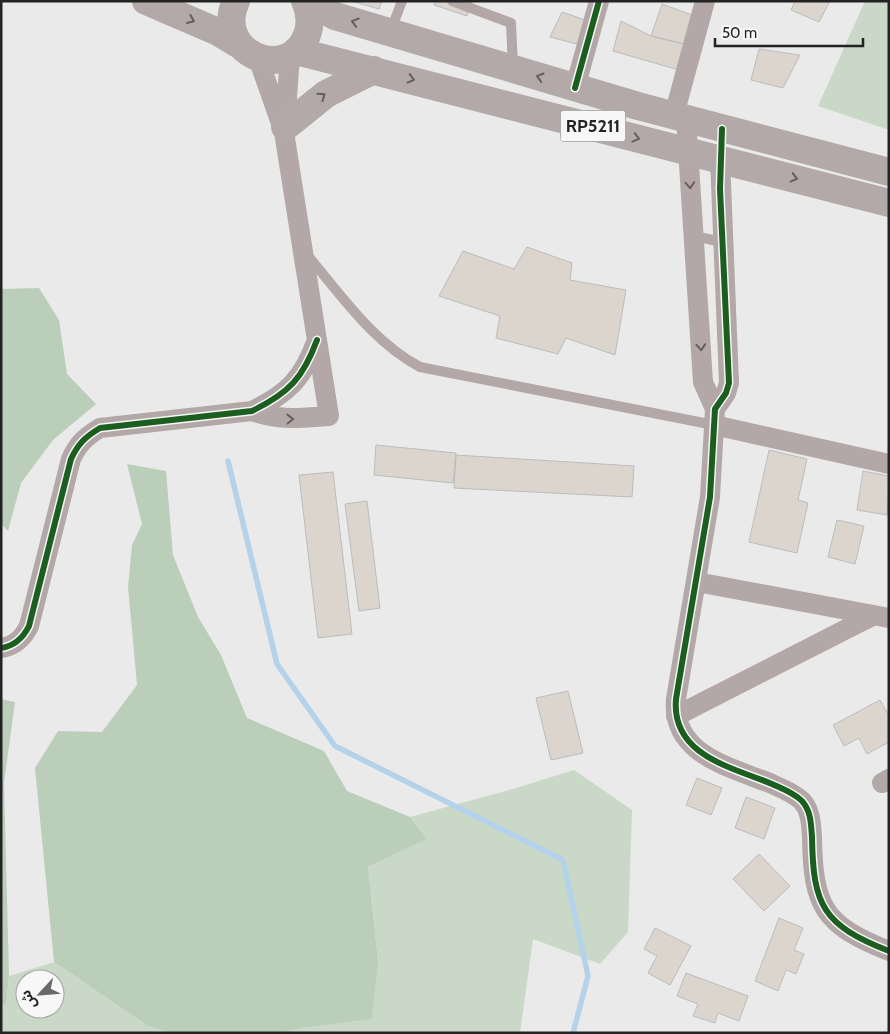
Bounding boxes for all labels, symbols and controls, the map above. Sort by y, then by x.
one-way arrow [186,14,195,25]
scale bar [715,15,862,47]
one-way arrow [351,18,359,28]
text: 50 m [722,24,757,42]
one-way arrow [536,73,545,83]
one-way arrow [407,74,415,84]
one-way arrow [317,93,326,102]
road number: RP5211 [560,110,626,142]
one-way arrow [632,132,640,142]
one-way arrow [789,173,797,183]
one-way arrow [684,181,695,189]
one-way arrow [695,343,706,351]
one-way arrow [286,413,294,424]
north arrow [15,969,65,1019]
text: ش [16,987,41,1012]

